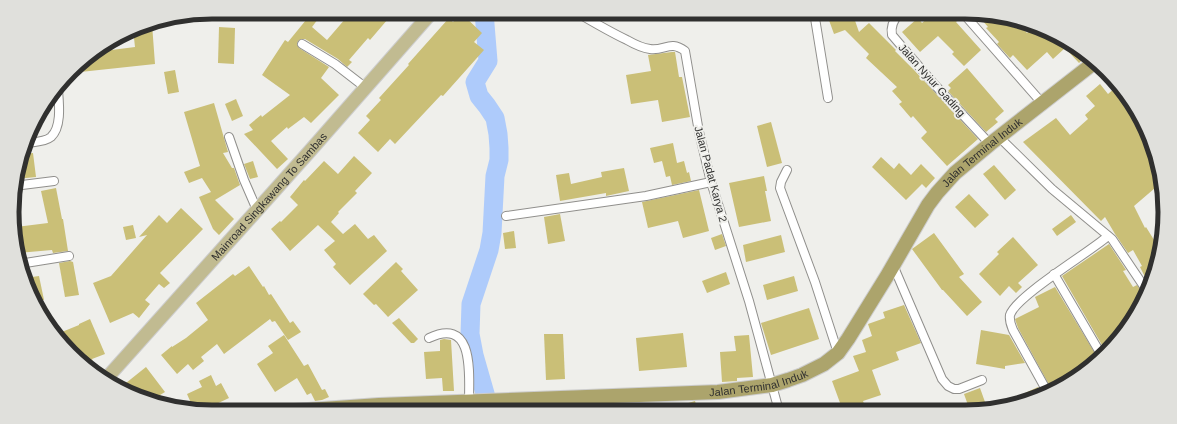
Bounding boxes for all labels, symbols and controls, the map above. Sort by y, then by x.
street label: Jalan Nyiur Gading [896,41,968,119]
street label: Jalan Terminal Induk [939,115,1025,189]
street label: Jalan Padat Karya 2 [692,125,730,223]
street label: Mainroad Singkawang To Sambas [209,130,329,263]
street label: Jalan Terminal Induk [709,367,810,398]

